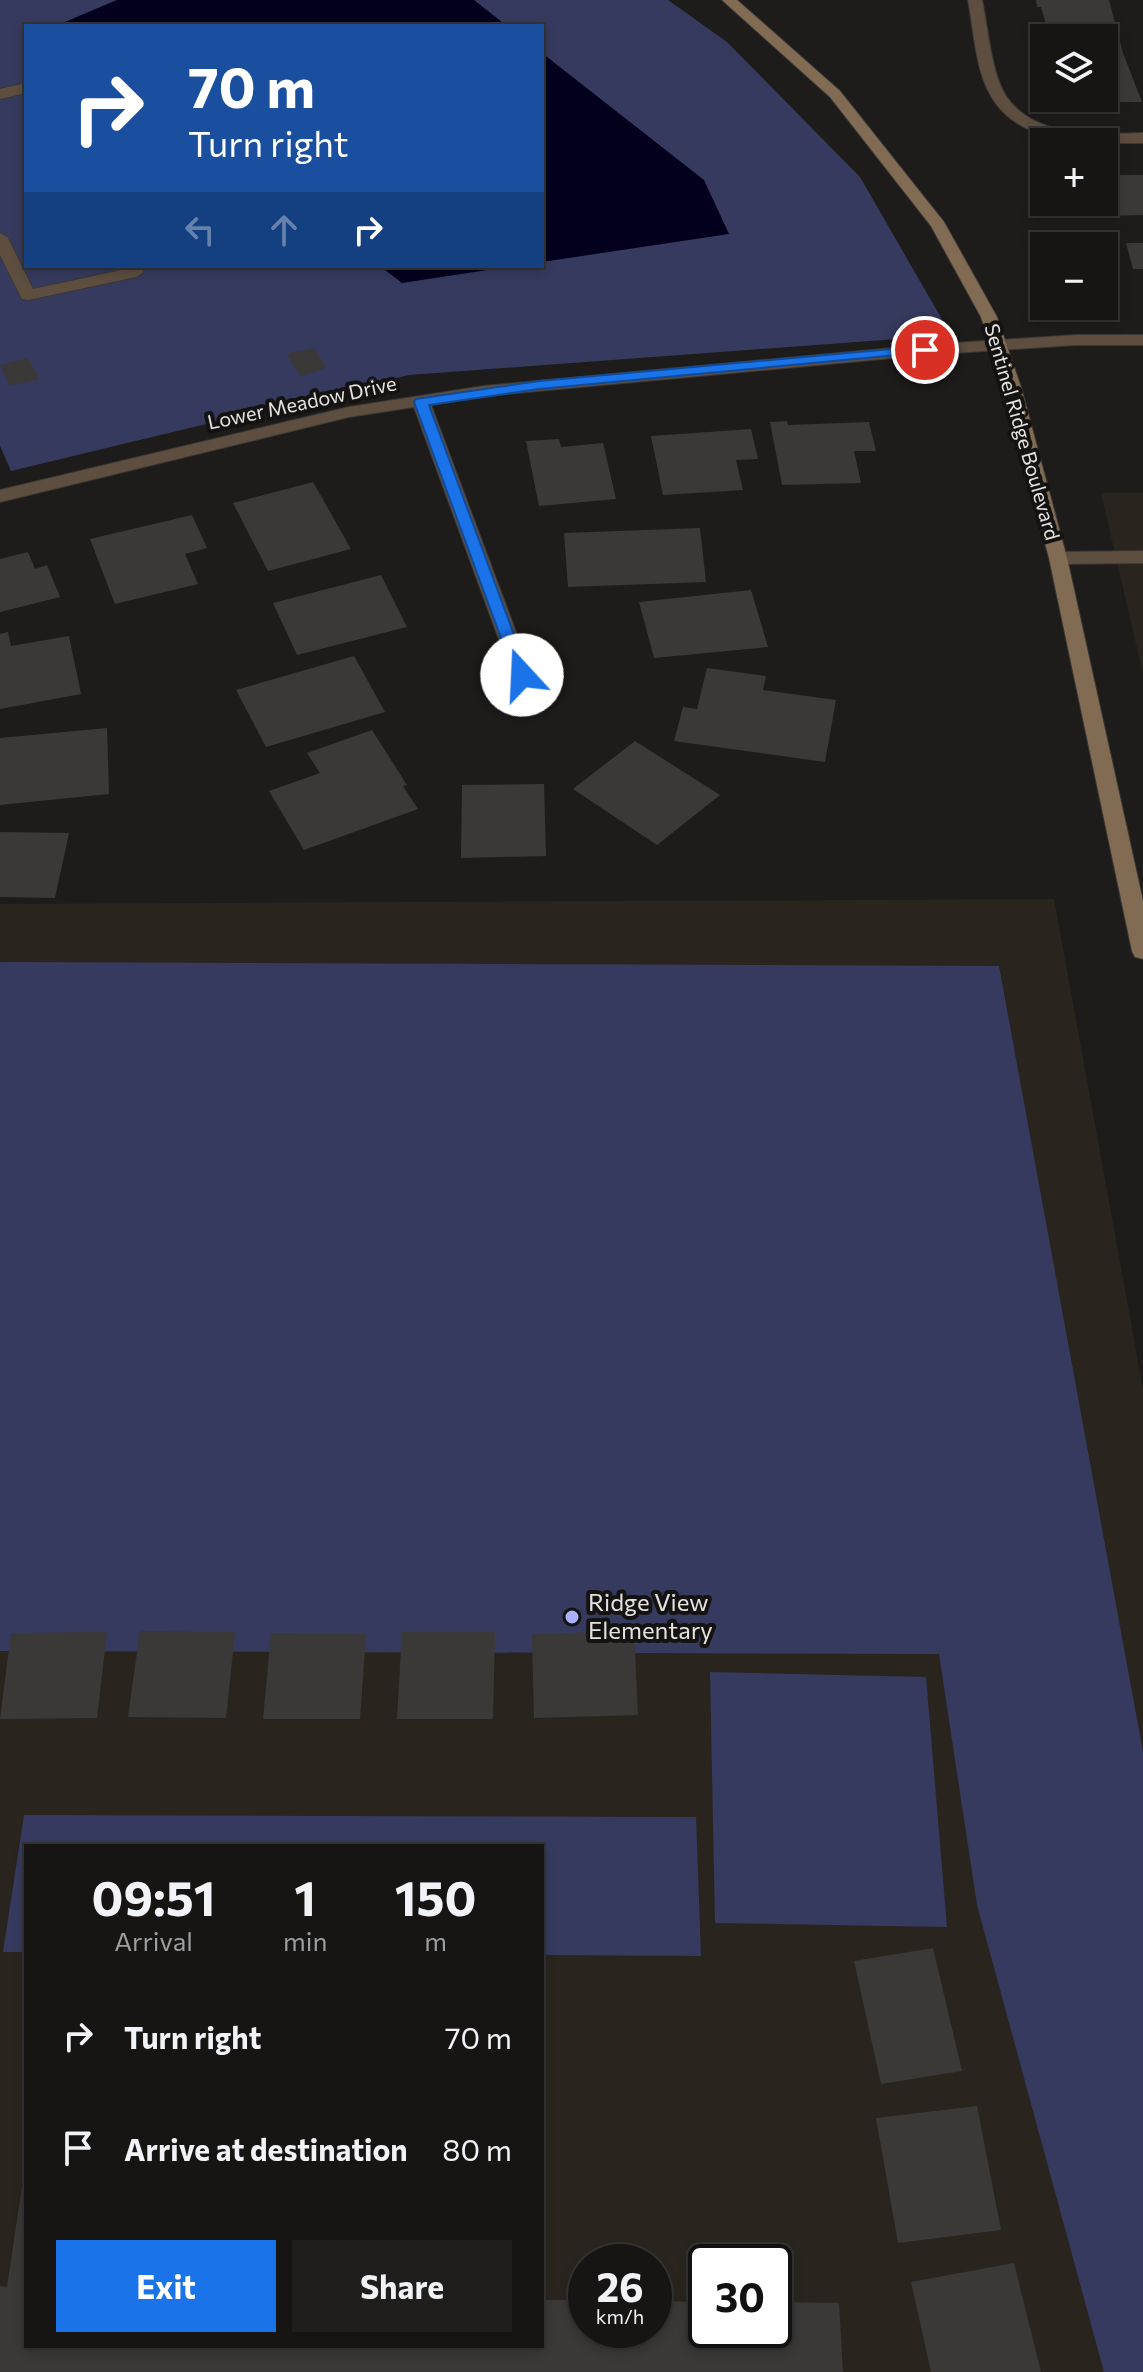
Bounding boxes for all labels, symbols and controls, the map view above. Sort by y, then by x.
map controls [1030,24,1118,320]
button: layers [1030,24,1118,112]
text: 70 m [188,51,315,120]
icon: right [56,56,160,160]
text: Turn right [188,120,349,164]
button: + [1030,128,1118,216]
icon: left [178,208,222,252]
icon: ahead [262,208,306,252]
icon: right [346,208,390,252]
button: − [1030,232,1118,320]
pin [891,316,959,384]
street label: Sentinel Ridge Boulevard [981,321,1065,543]
icon: arrive [903,328,947,372]
street label: Lower Meadow Drive [205,370,398,434]
position arrow [480,633,564,717]
place label: Ridge View Elementary [588,1587,713,1644]
marker: Ridge View Elementary [563,1608,581,1626]
text: 09:51 [92,1867,215,1926]
text: 1 [294,1867,316,1926]
text: 150 [395,1867,476,1926]
text: Arrival [114,1925,193,1956]
text: min [283,1925,327,1956]
text: m [424,1925,447,1956]
icon: right [56,2014,100,2058]
text: Turn right [124,2018,261,2055]
text: 70 m [445,2018,512,2055]
icon: arrive [56,2126,100,2170]
text: Arrive at destination [124,2130,408,2167]
text: 80 m [442,2130,512,2167]
button: Exit [56,2240,276,2332]
button: Share [292,2240,512,2332]
speed limit sign: 30 [688,2244,792,2348]
text: 26 [596,2261,644,2310]
text: km/h [596,2304,644,2328]

